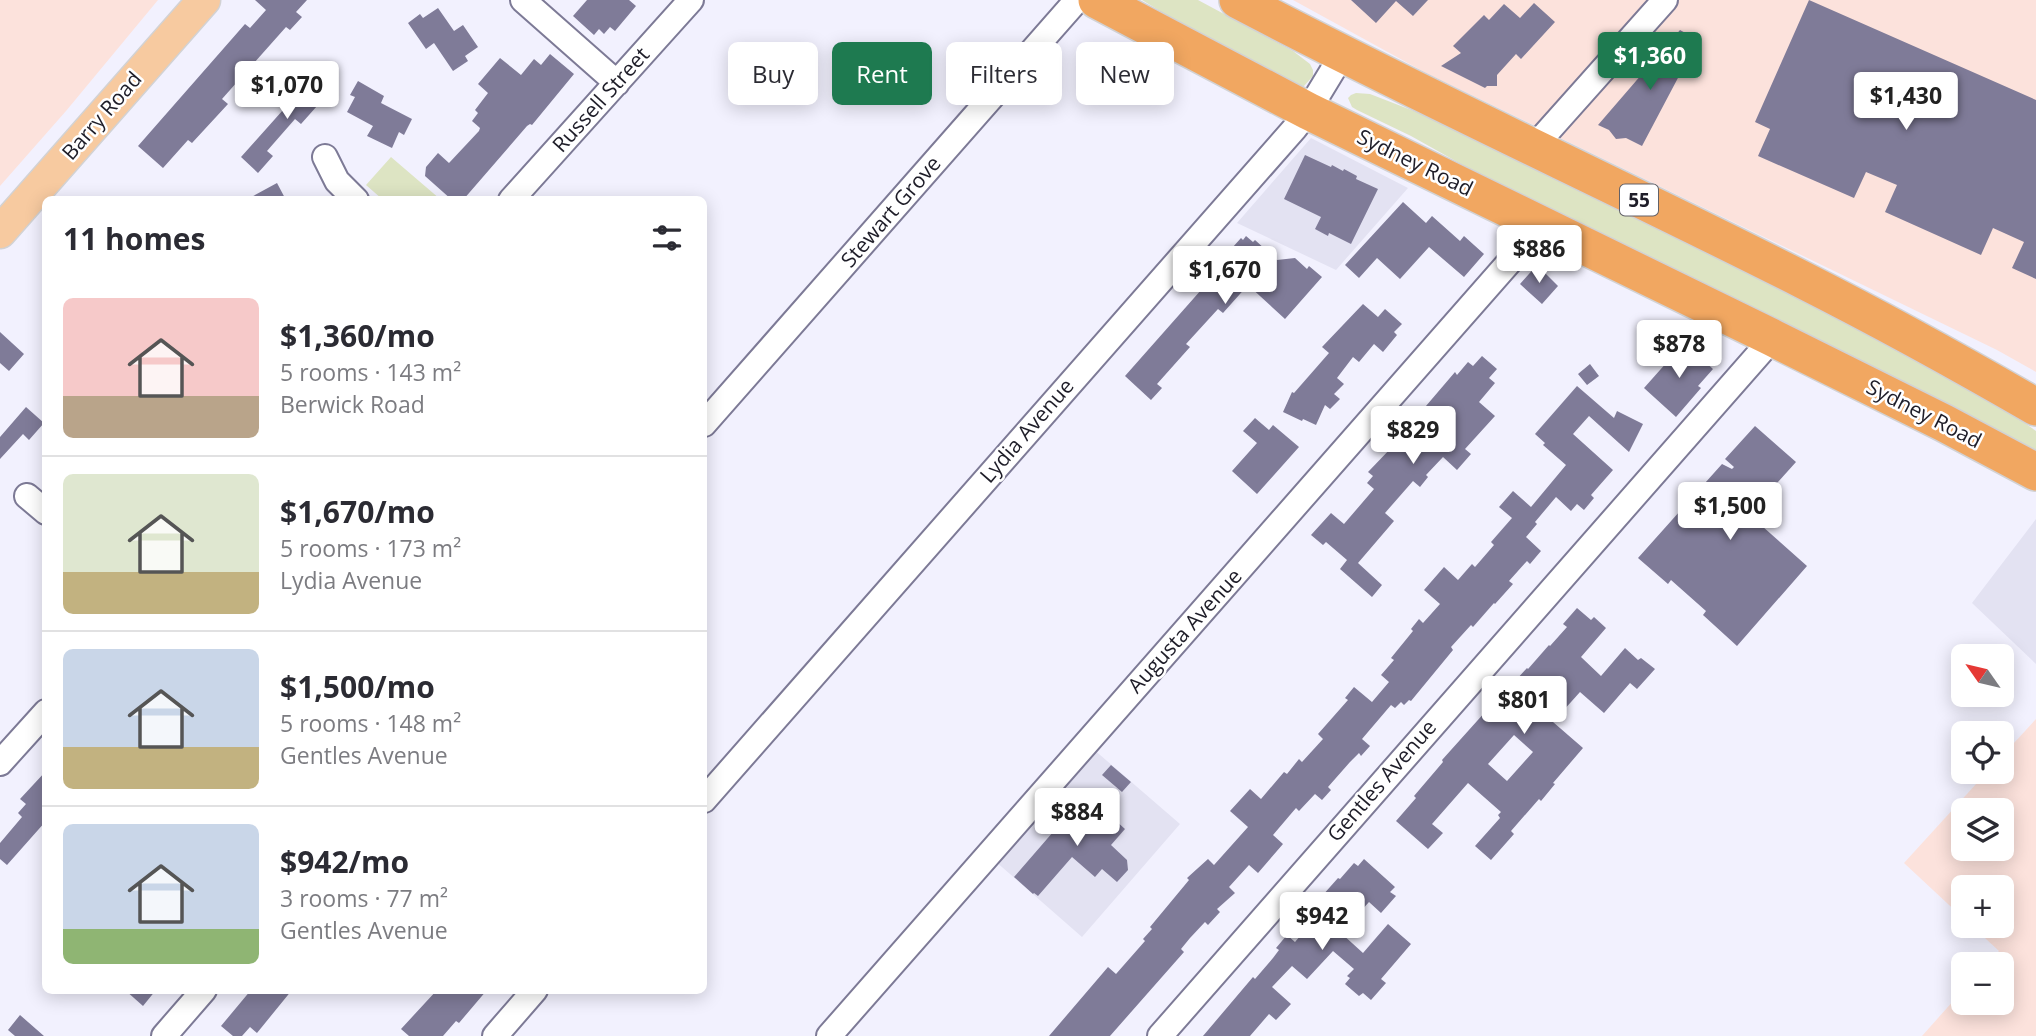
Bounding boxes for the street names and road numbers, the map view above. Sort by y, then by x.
street label: Russell Street [546,41,655,158]
street label: Barry Road [55,65,147,165]
street label: Sydney Road [1353,122,1478,202]
street label: Stewart Grove [834,150,946,273]
road number: 55 [1620,184,1658,216]
street label: Lydia Avenue [973,372,1079,489]
street label: Sydney Road [1862,372,1987,454]
street label: Augusta Avenue [1121,562,1248,698]
street label: Gentles Avenue [1320,713,1442,847]

